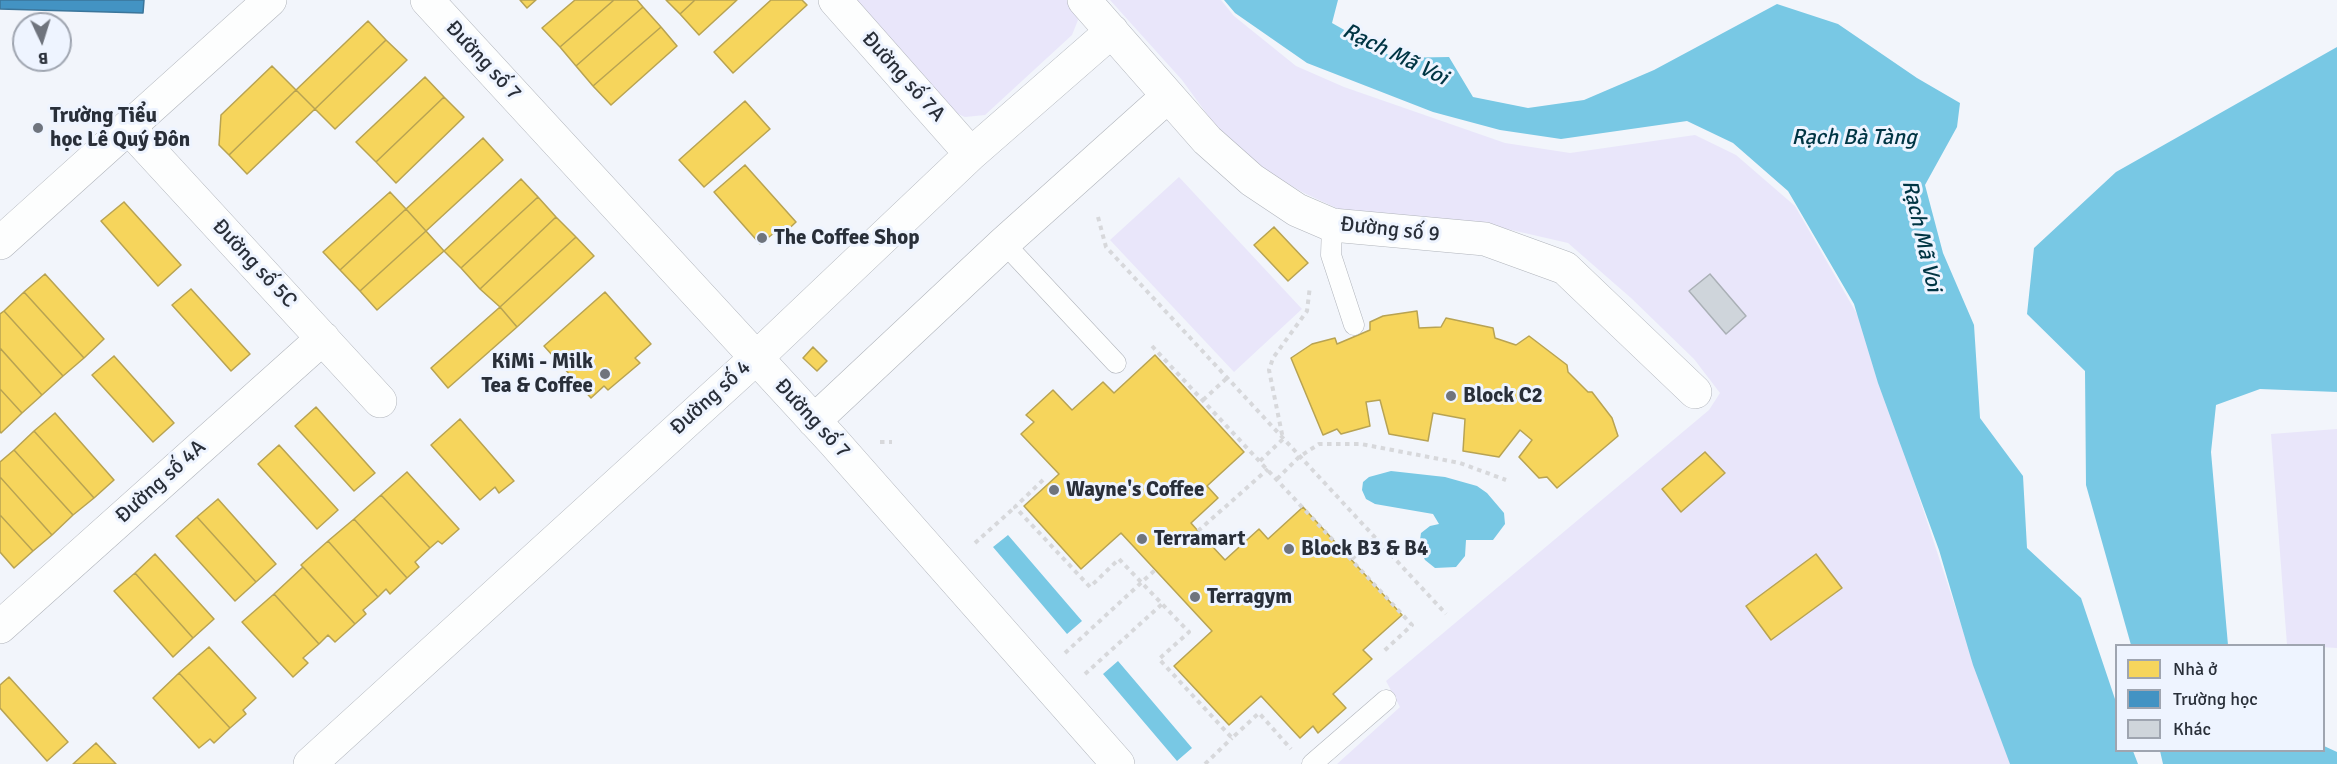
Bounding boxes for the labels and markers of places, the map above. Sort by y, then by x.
place label: Trường Tiểu học Lê Quý Đôn [50,103,190,153]
marker: Trường Tiểu học Lê Quý Đôn [31,121,45,135]
place label: The Coffee Shop [774,225,920,251]
marker: The Coffee Shop [755,231,769,245]
place label: KiMi - Milk Tea & Coffee [482,349,593,399]
marker: KiMi - Milk Tea & Coffee [598,367,612,381]
place label: Block C2 [1463,383,1543,409]
marker: Block C2 [1444,389,1458,403]
place label: Wayne's Coffee [1066,477,1204,503]
marker: Wayne's Coffee [1047,483,1061,497]
place label: Terramart [1154,526,1245,552]
marker: Terramart [1135,532,1149,546]
place label: Block B3 & B4 [1301,536,1428,562]
marker: Block B3 & B4 [1282,542,1296,556]
place label: Terragym [1207,584,1292,610]
marker: Terragym [1188,590,1202,604]

